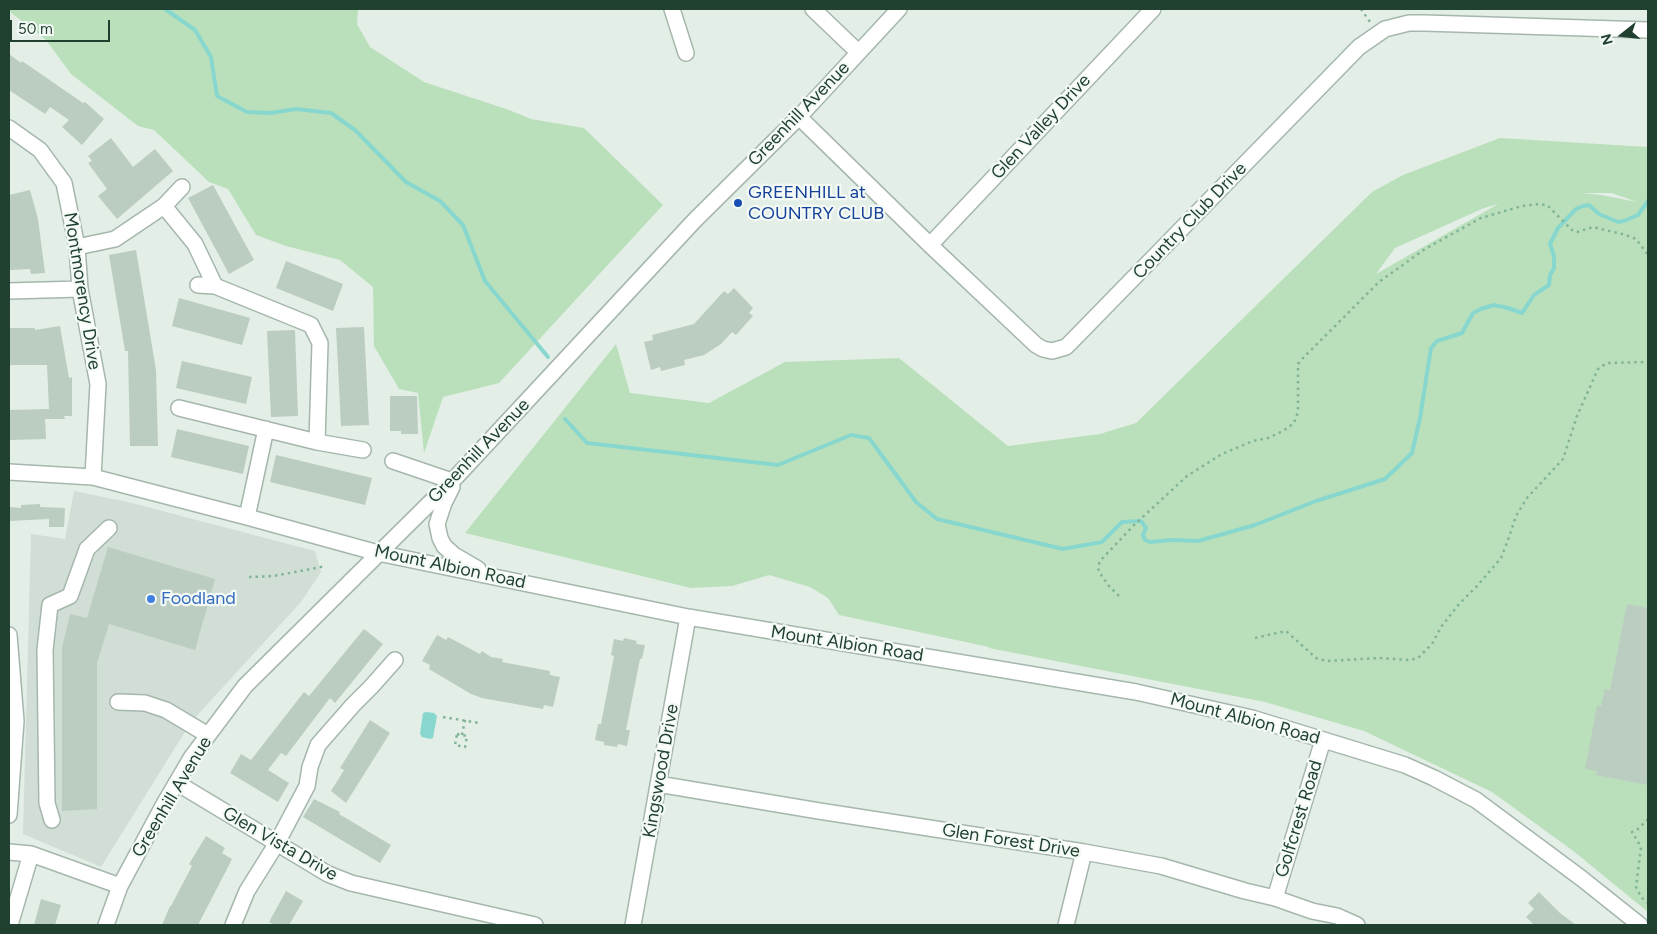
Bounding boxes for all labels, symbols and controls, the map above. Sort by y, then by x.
scale bar [12,10,112,42]
north arrow [1597,10,1647,60]
text: 50 m [18,20,53,38]
text: N [1597,32,1617,47]
street label: Greenhill Avenue [744,57,854,171]
street label: Glen Valley Drive [987,70,1095,184]
street label: Country Club Drive [1129,158,1251,284]
place label: GREENHILL at COUNTRY CLUB [748,182,884,224]
marker: GREENHILL at COUNTRY CLUB [732,197,744,209]
street label: Montmorency Drive [59,211,105,371]
street label: Greenhill Avenue [424,394,534,508]
street label: Mount Albion Road [372,540,528,594]
place label: Foodland [161,588,236,610]
marker: Foodland [145,593,157,605]
street label: Mount Albion Road [769,621,925,667]
street label: Mount Albion Road [1168,689,1322,749]
street label: Kingswood Drive [639,702,683,840]
street label: Greenhill Avenue [127,733,217,861]
street label: Golfcrest Road [1271,758,1327,880]
street label: Glen Vista Drive [219,802,341,886]
street label: Glen Forest Drive [941,819,1081,863]

